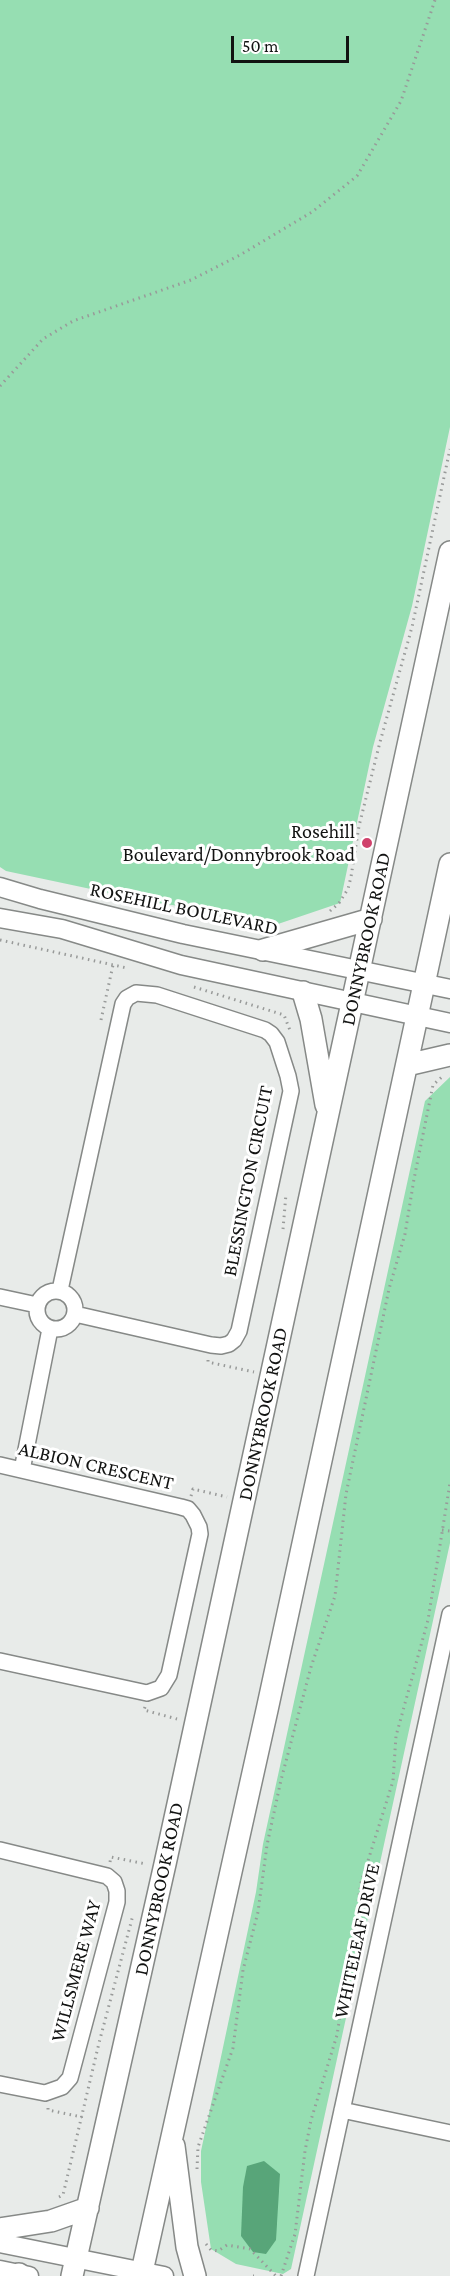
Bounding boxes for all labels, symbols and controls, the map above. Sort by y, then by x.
scale bar [234,24,352,62]
text: 50 m [242,36,279,56]
place label: Rosehill Boulevard/Donnybrook Road [123,820,355,867]
marker: Rosehill Boulevard/Donnybrook Road [360,836,374,850]
street label: DONNYBROOK ROAD [336,850,396,1028]
street label: ROSEHILL BOULEVARD [88,877,280,941]
street label: BLESSINGTON CIRCUIT [218,1084,278,1278]
street label: DONNYBROOK ROAD [233,1325,293,1503]
street label: ALBION CRESCENT [16,1436,176,1496]
street label: DONNYBROOK ROAD [129,1800,189,1978]
street label: WHITELEAF DRIVE [329,1861,385,2021]
street label: WILLSMERE WAY [46,1898,106,2044]

